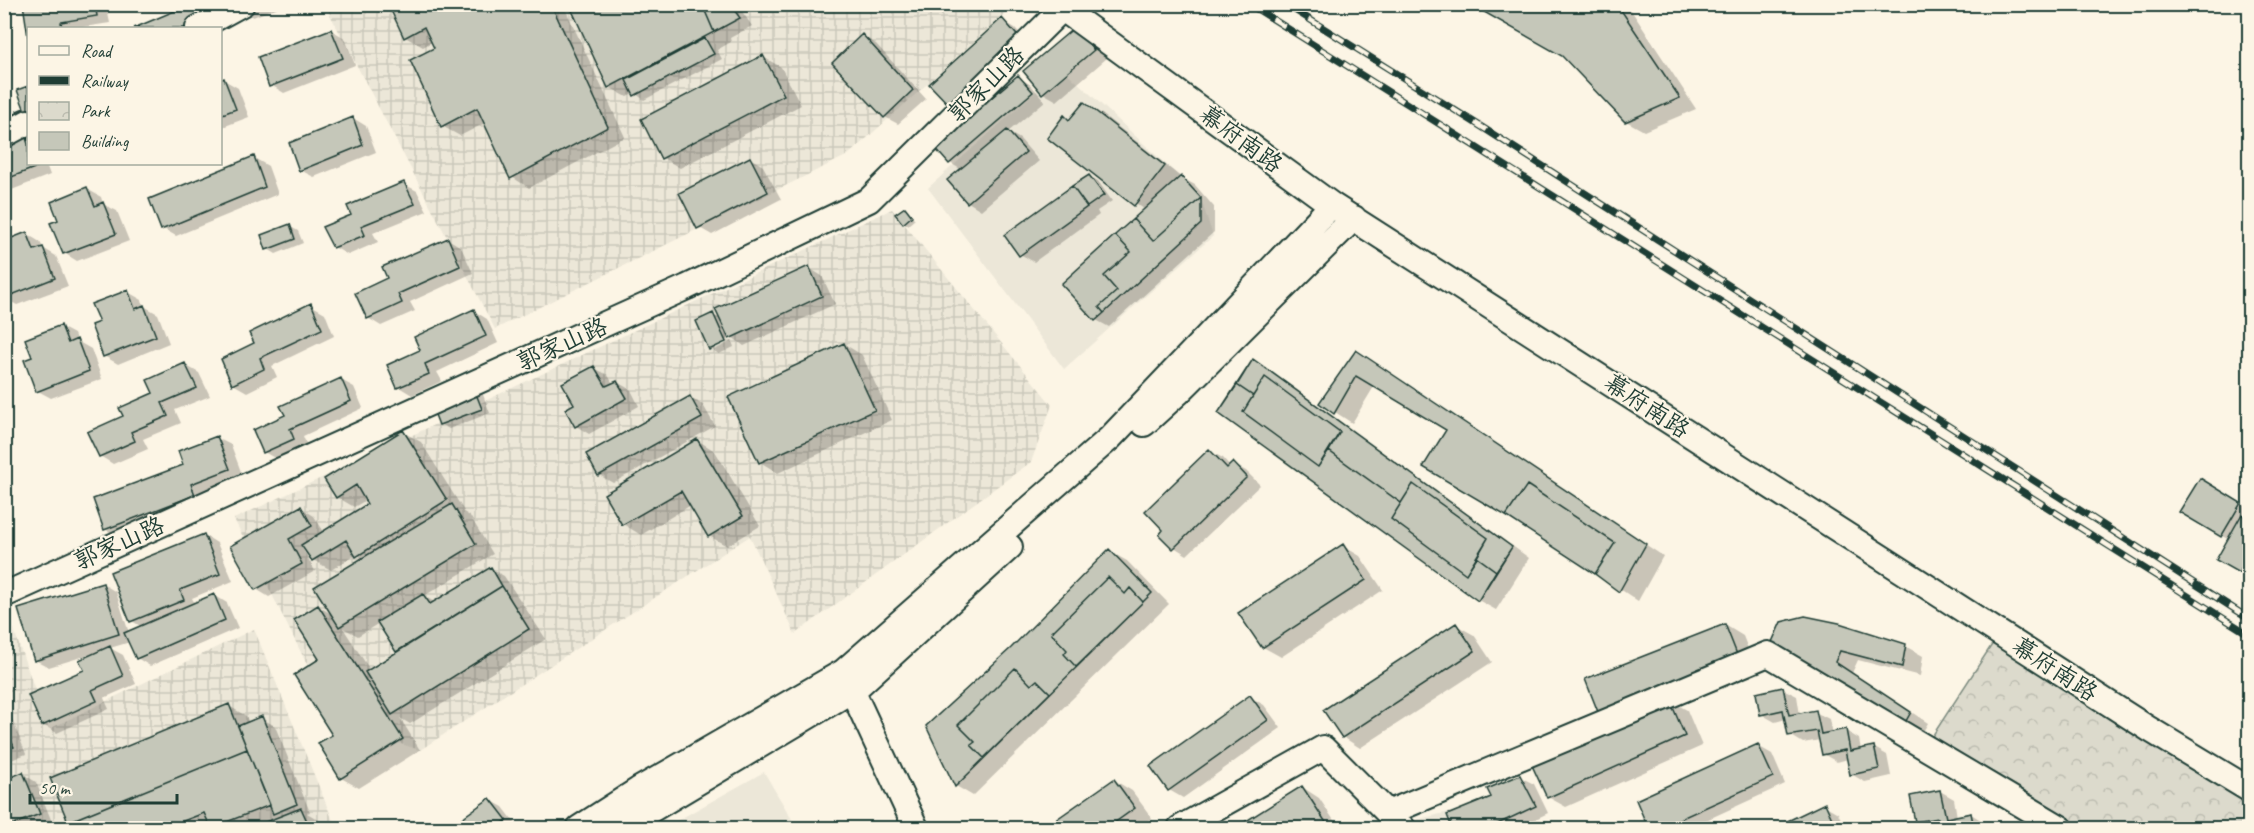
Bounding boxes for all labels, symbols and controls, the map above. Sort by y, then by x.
legend [27,27,222,165]
street label: 郭家山路 [941,39,1031,129]
text: Road [81,40,114,62]
text: Railway [81,70,129,92]
street label: 幕府南路 [1193,99,1289,179]
text: Park [81,100,111,122]
text: Building [81,130,130,152]
street label: 郭家山路 [512,311,612,377]
street label: 幕府南路 [1599,367,1695,445]
street label: 郭家山路 [69,510,169,576]
street label: 幕府南路 [2007,630,2103,708]
scale bar [30,767,177,805]
text: 50 m [39,777,72,799]

